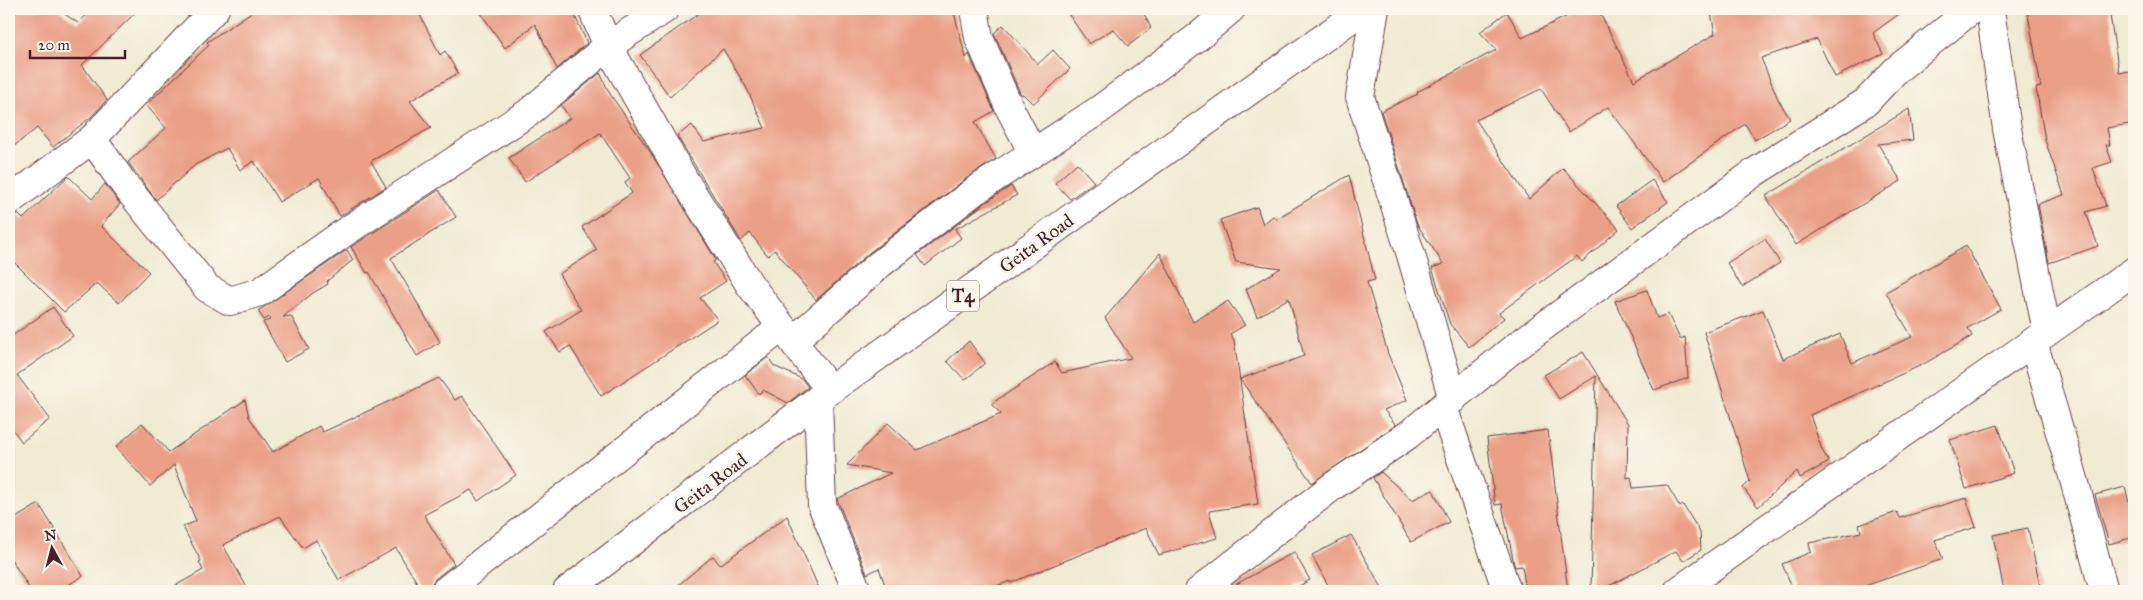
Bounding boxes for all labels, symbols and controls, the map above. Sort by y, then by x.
scale bar [30,28,125,60]
text: 20 m [38,36,70,54]
street label: Geita Road [995,208,1078,278]
road number: T4 [947,280,979,312]
street label: Geita Road [669,448,752,519]
north arrow [28,522,78,572]
text: N [44,526,58,545]

